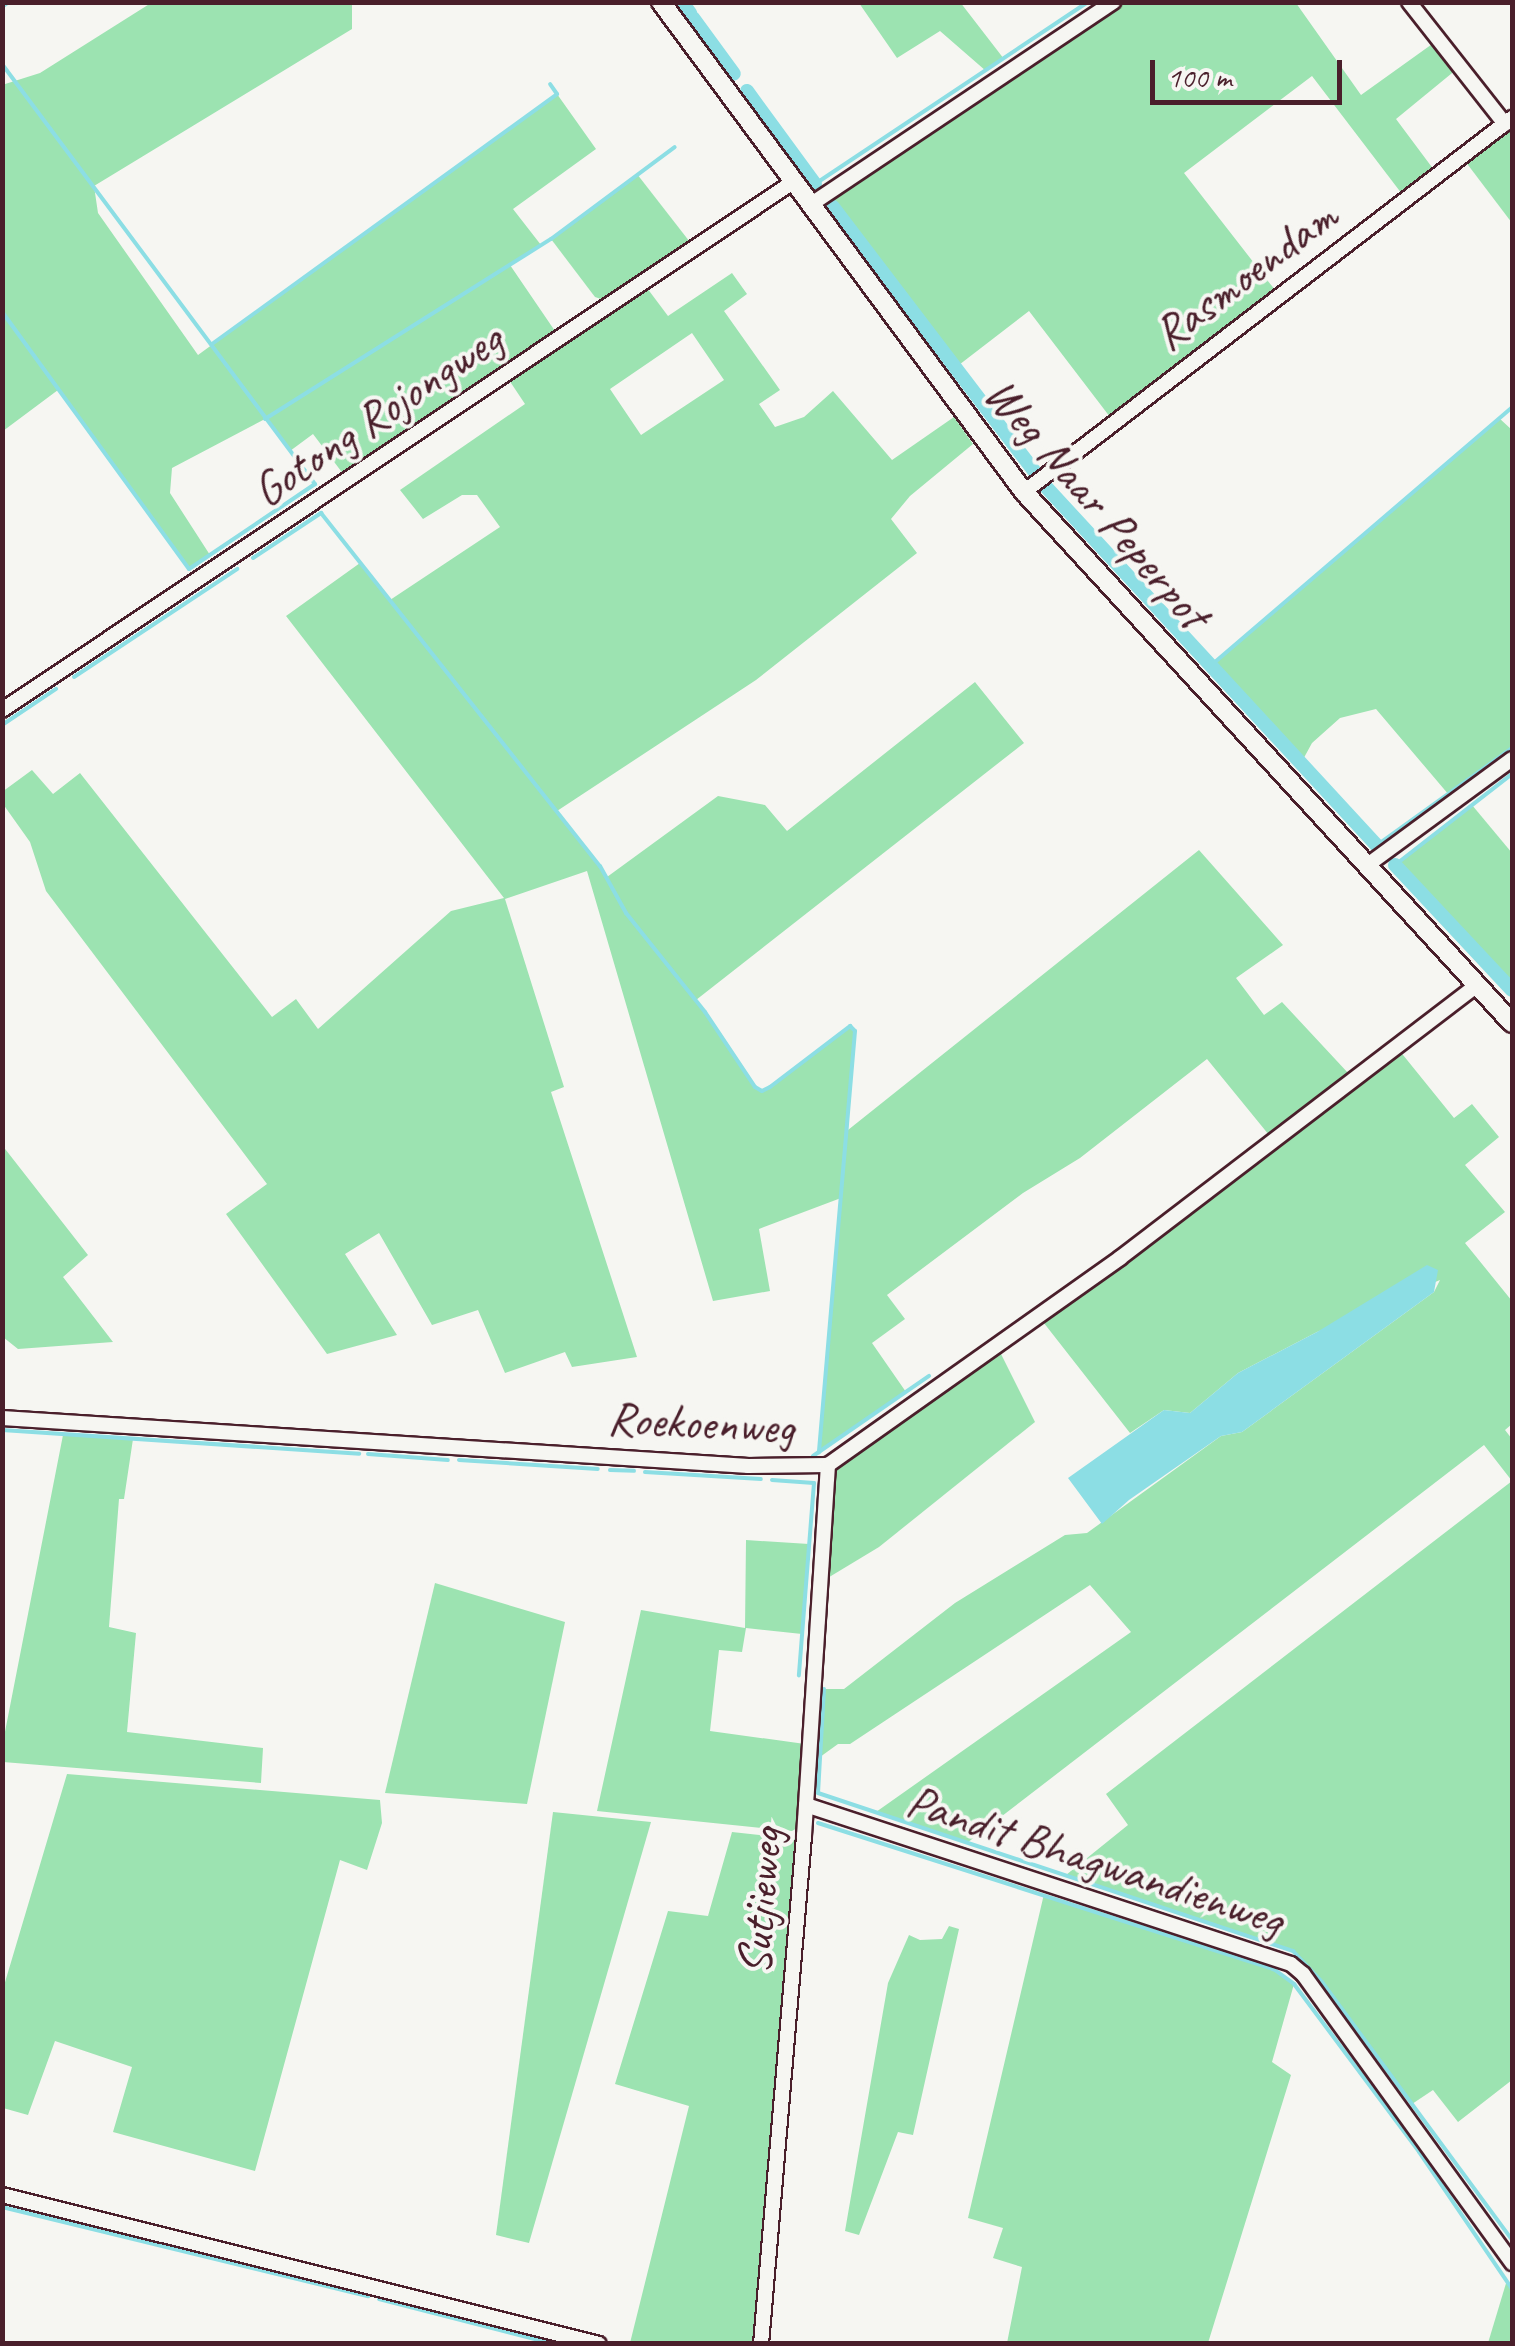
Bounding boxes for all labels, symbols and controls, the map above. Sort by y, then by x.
scale bar [1155,40,1348,102]
text: 100 m [1167,58,1232,96]
street label: Rasmoendam [1142,187,1348,363]
street label: Gotong Rojongweg [241,311,513,519]
street label: Weg Naar Peperpot [972,365,1222,641]
street label: Roekoenweg [606,1389,796,1457]
street label: Pandit Bhagwandienweg [900,1772,1290,1948]
street label: Sutjieweg [725,1825,795,1977]

